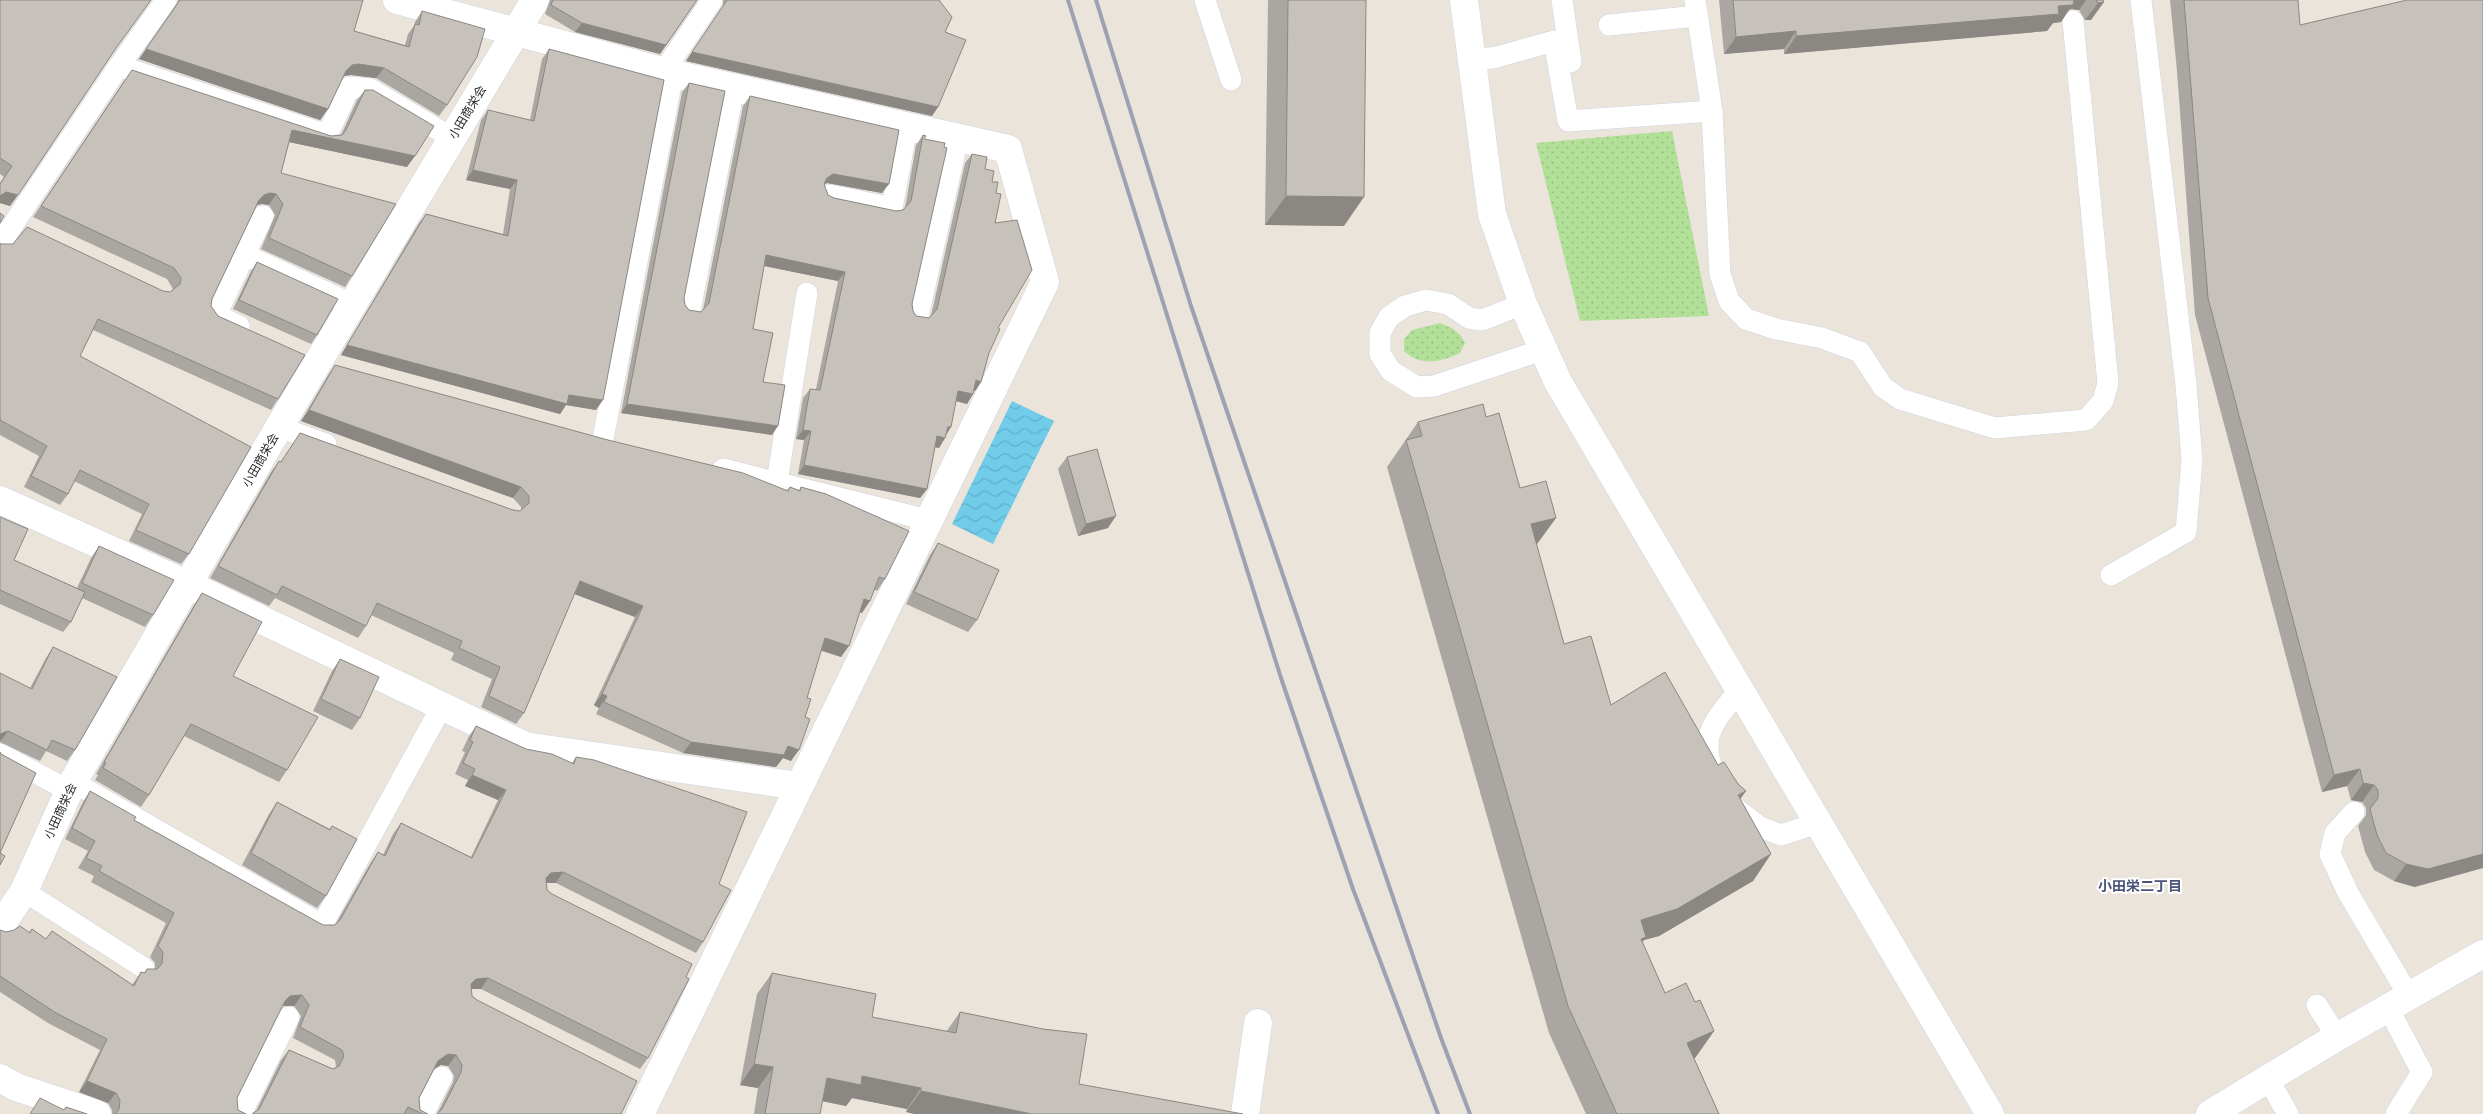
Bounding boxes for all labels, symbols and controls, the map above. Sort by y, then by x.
street label: 小田商栄会 [445,82,489,142]
street label: 小田商栄会 [239,430,281,490]
street label: 小田商栄会 [41,781,79,841]
district label: 小田栄二丁目 [2098,877,2182,894]

